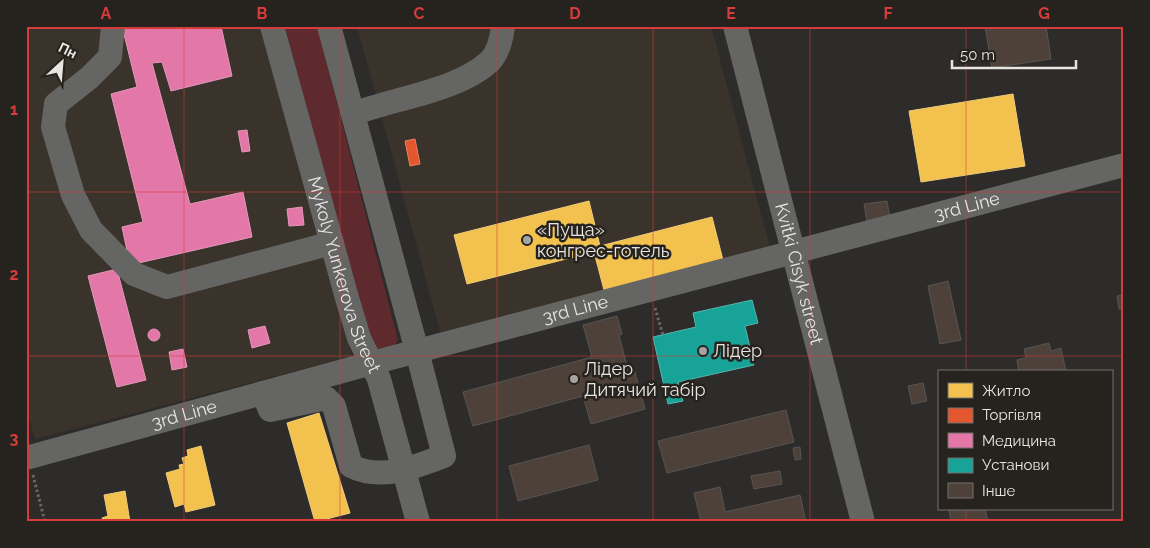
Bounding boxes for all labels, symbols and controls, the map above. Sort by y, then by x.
text: A [101,4,112,23]
text: B [257,4,268,23]
text: C [414,4,425,23]
text: D [569,4,581,23]
text: E [726,4,736,23]
text: F [883,4,893,23]
text: G [1038,4,1050,23]
north arrow [38,38,88,88]
scale bar [952,38,1076,70]
text: Пн [56,39,80,62]
text: 50 m [960,46,995,64]
text: 1 [10,100,18,119]
street label: Mykoly Yunkerova Street [304,174,385,376]
street label: 3rd Line [932,187,1002,225]
street label: Kvitki Cisyk street [771,201,828,347]
place label: «Пуща» конгрес-готель [537,219,670,261]
marker: «Пуща» конгрес-готель [521,234,533,246]
text: 2 [9,265,19,284]
street label: 3rd Line [540,290,611,328]
place label: Лідер [713,340,762,361]
marker: Лідер [697,345,709,357]
place label: Лідер Дитячий табір [584,358,706,400]
legend [938,370,1112,510]
marker: Лідер Дитячий табір [568,373,580,385]
text: Житло [982,382,1030,400]
street label: 3rd Line [149,395,220,433]
text: Торгівля [982,406,1041,424]
text: 3 [10,429,19,448]
text: Медицина [982,432,1056,450]
text: Установи [982,456,1049,474]
text: Інше [982,482,1015,500]

